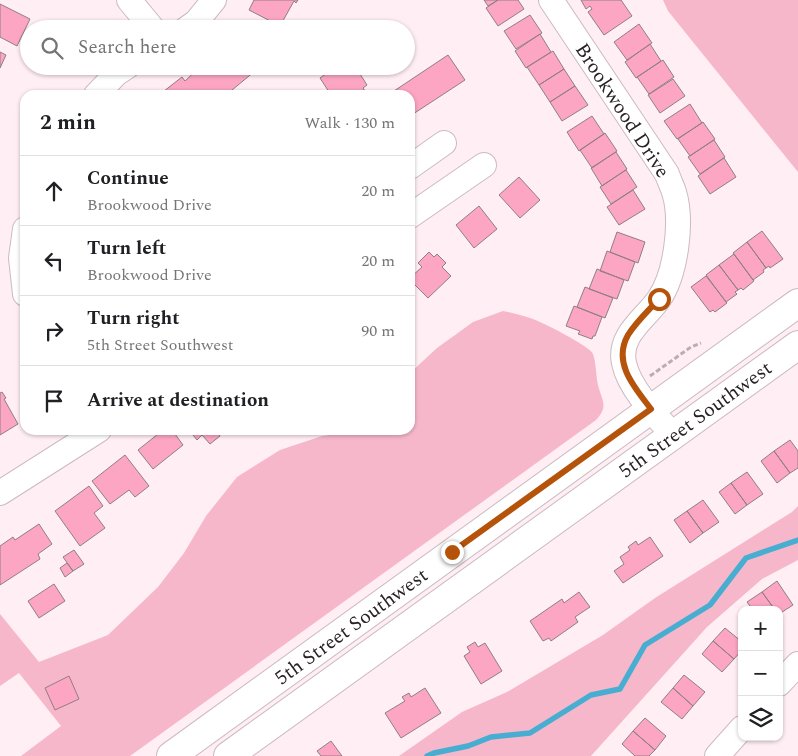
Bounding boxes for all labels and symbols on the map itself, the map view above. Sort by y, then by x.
street label: Brookwood Drive [567,37,677,184]
route start [648,288,671,311]
street label: 5th Street Southwest [613,354,778,486]
route end [441,541,464,564]
street label: 5th Street Southwest [269,561,434,693]

